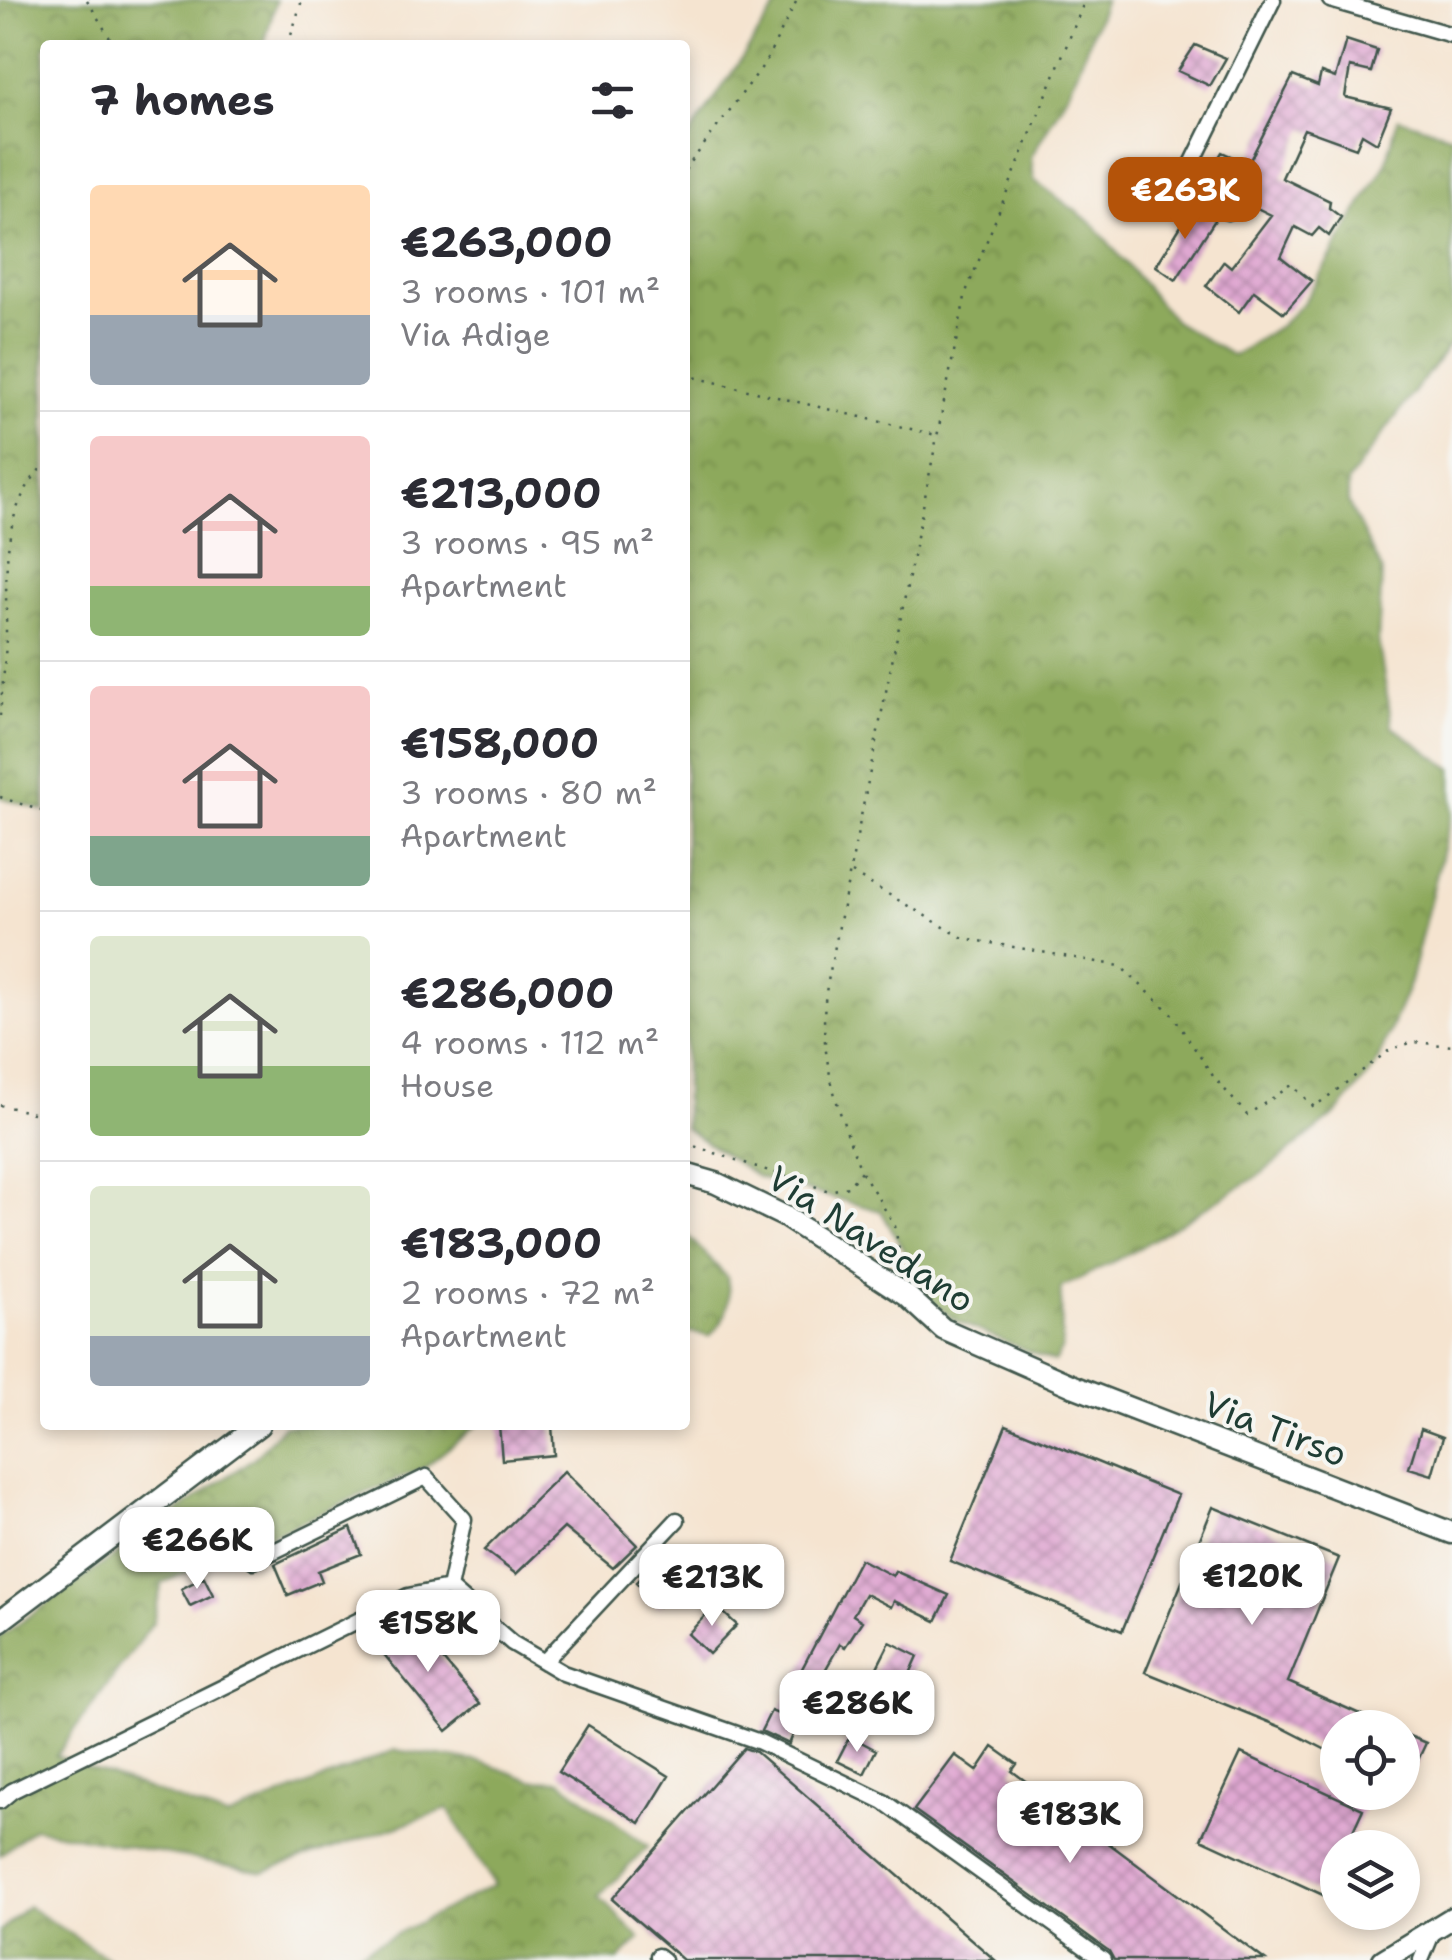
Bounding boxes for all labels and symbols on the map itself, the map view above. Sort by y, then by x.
pin: €263K [1115,157,1255,242]
street label: Via Navedano [759,1154,984,1323]
street label: Via Tirso [1197,1380,1354,1477]
pin: €266K [127,1507,267,1592]
pin: €120K [1182,1543,1322,1628]
pin: €213K [642,1544,782,1629]
pin: €158K [358,1590,498,1675]
pin: €286K [787,1670,927,1755]
pin: €183K [1000,1781,1140,1866]

